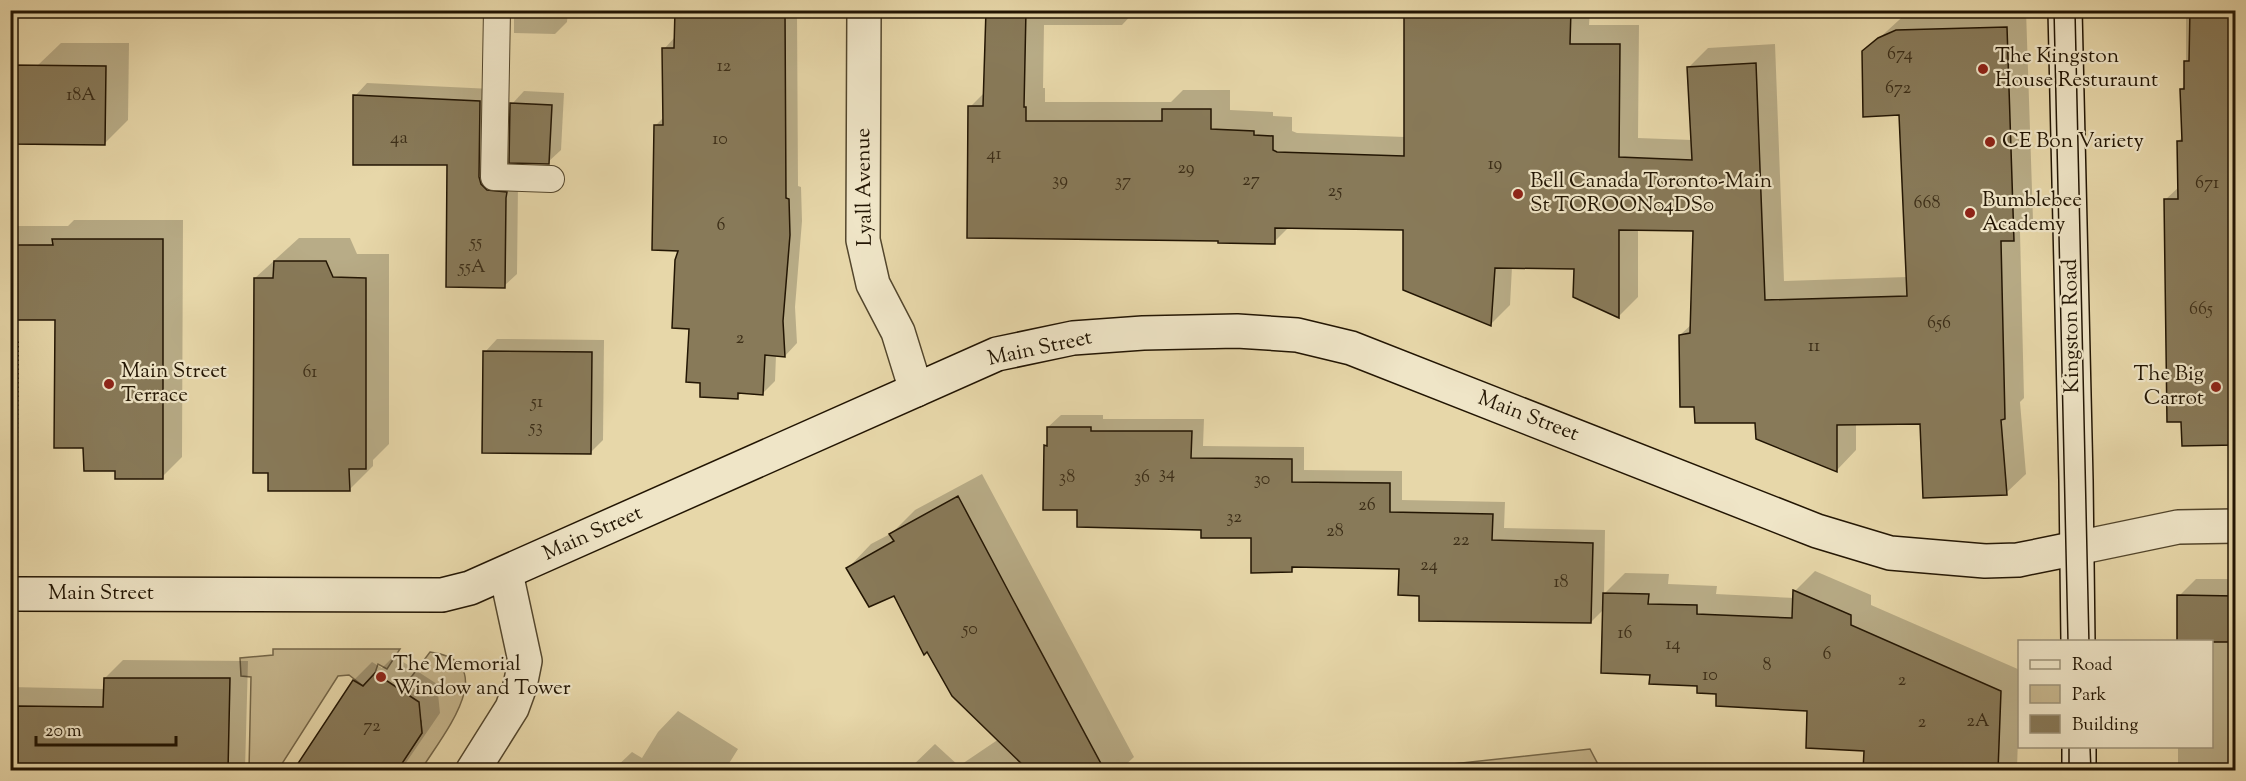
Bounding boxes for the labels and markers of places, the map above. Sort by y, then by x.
place label: The Kingston House Resturaunt [1995,42,2158,96]
marker: The Kingston House Resturaunt [1976,62,1990,76]
place label: CE Bon Variety [2002,127,2144,157]
marker: CE Bon Variety [1983,135,1997,149]
place label: Bell Canada Toronto-Main St TOROON04DS0 [1530,167,1772,221]
place label: Bumblebee Academy [1982,186,2082,240]
marker: Bell Canada Toronto-Main St TOROON04DS0 [1511,187,1525,201]
marker: Bumblebee Academy [1963,206,1977,220]
place label: Main Street Terrace [121,357,227,411]
place label: The Big Carrot [2134,360,2204,414]
marker: Main Street Terrace [102,377,116,391]
marker: The Big Carrot [2209,380,2223,394]
place label: The Memorial Window and Tower [393,650,571,704]
marker: The Memorial Window and Tower [374,670,388,684]

